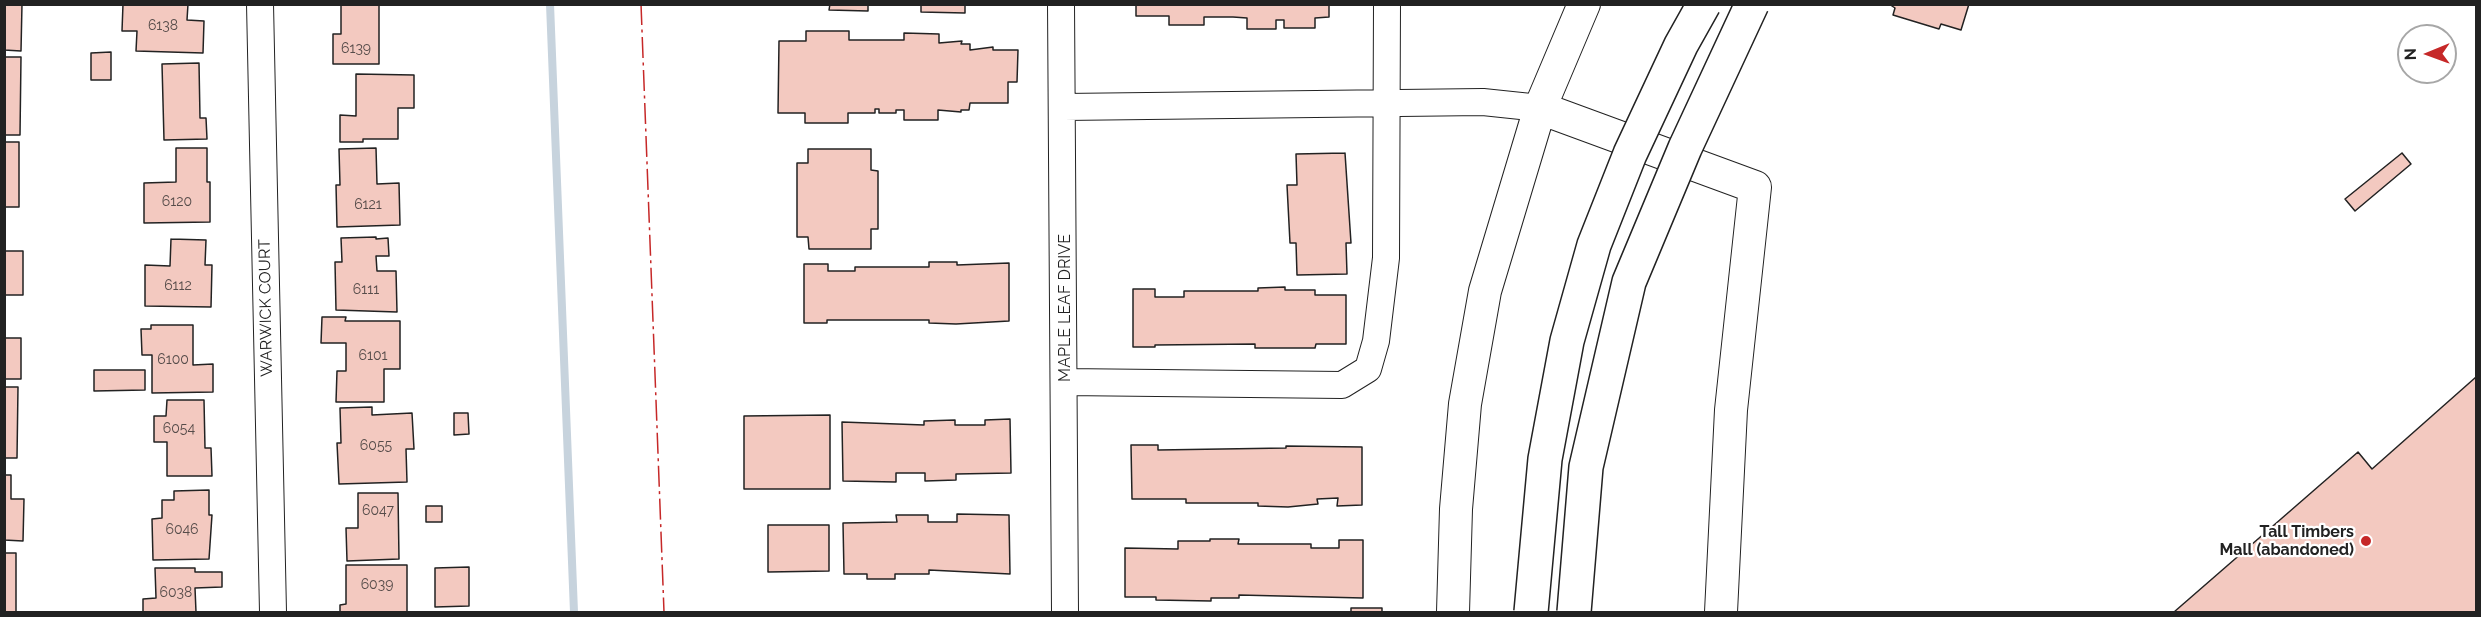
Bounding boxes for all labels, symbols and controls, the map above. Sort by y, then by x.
house number: 6138 [148,18,178,34]
north arrow [2397,24,2457,84]
house number: 6139 [341,41,371,57]
text: N [2401,48,2420,61]
house number: 6120 [162,194,192,210]
house number: 6121 [354,197,382,213]
street label: MAPLE LEAF DRIVE [1055,234,1075,382]
street label: WARWICK COURT [255,239,277,377]
house number: 6112 [164,278,192,294]
house number: 6111 [353,282,379,298]
house number: 6101 [359,348,387,364]
house number: 6100 [157,352,189,368]
house number: 6054 [163,421,195,437]
house number: 6055 [360,438,392,454]
house number: 6047 [362,503,394,519]
house number: 6046 [165,522,199,538]
place label: Tall Timbers Mall (abandoned) [2220,522,2354,560]
marker: Tall Timbers Mall (abandoned) [2359,534,2373,548]
house number: 6039 [361,577,393,593]
house number: 6038 [160,585,192,601]

